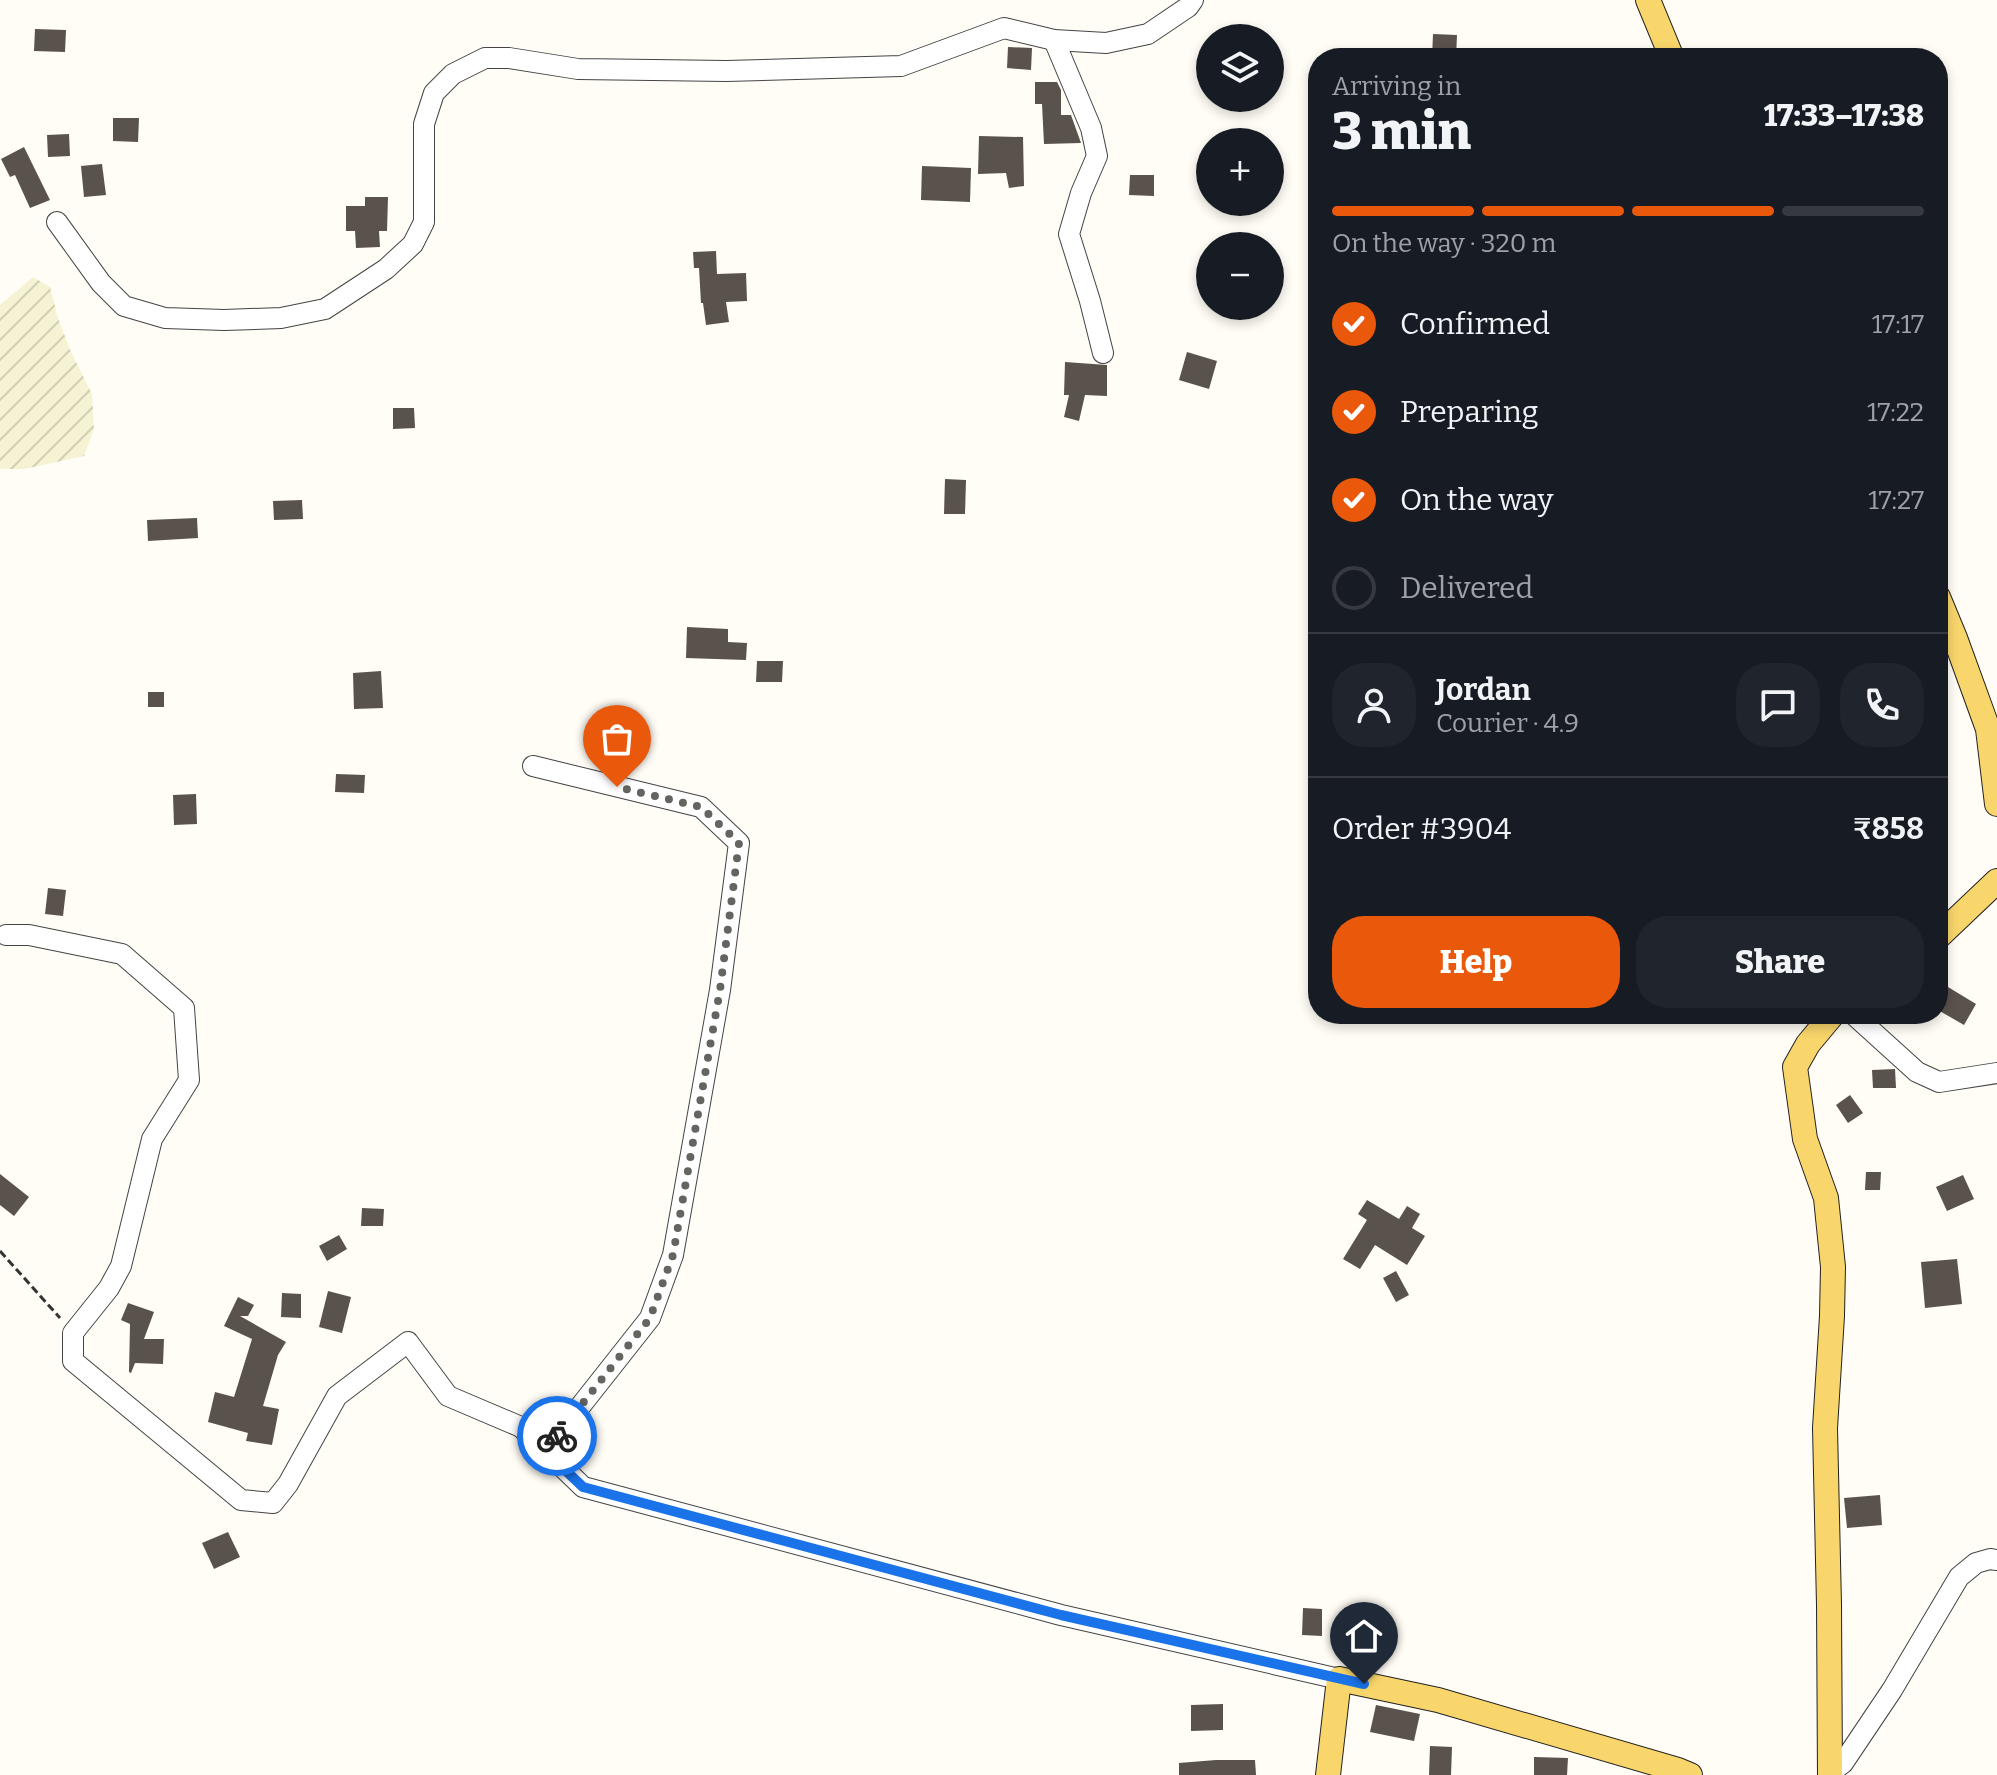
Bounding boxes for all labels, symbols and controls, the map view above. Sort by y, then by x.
map controls [1196,24,1284,320]
button: layers [1196,24,1284,112]
text: Arriving in [1332,71,1461,102]
text: 17:33–17:38 [1764,98,1924,134]
text: 3 min [1332,100,1471,163]
button: + [1196,128,1284,216]
text: On the way · 320 m [1332,228,1556,259]
button: − [1196,232,1284,320]
icon: check [1332,302,1376,346]
text: Confirmed [1400,306,1550,342]
text: 17:17 [1872,309,1924,340]
icon: check [1332,390,1376,434]
text: Preparing [1400,394,1538,430]
text: 17:22 [1867,397,1924,428]
icon: check [1332,478,1376,522]
text: On the way [1400,482,1553,518]
text: 17:27 [1868,485,1924,516]
text: Delivered [1400,570,1533,606]
button: person [1332,663,1416,747]
button: chat [1736,663,1820,747]
button: phone [1840,663,1924,747]
text: Jordan [1436,672,1531,708]
pin [583,705,651,787]
text: Courier · 4.9 [1436,708,1579,739]
icon: bag [595,717,639,761]
text: Order #3904 [1332,811,1511,847]
text: ₹858 [1853,811,1924,847]
button: Help [1332,916,1620,1008]
button: Share [1636,916,1924,1008]
courier [517,1396,597,1476]
icon: bike [535,1414,579,1458]
pin [1330,1602,1398,1684]
icon: home [1342,1614,1386,1658]

